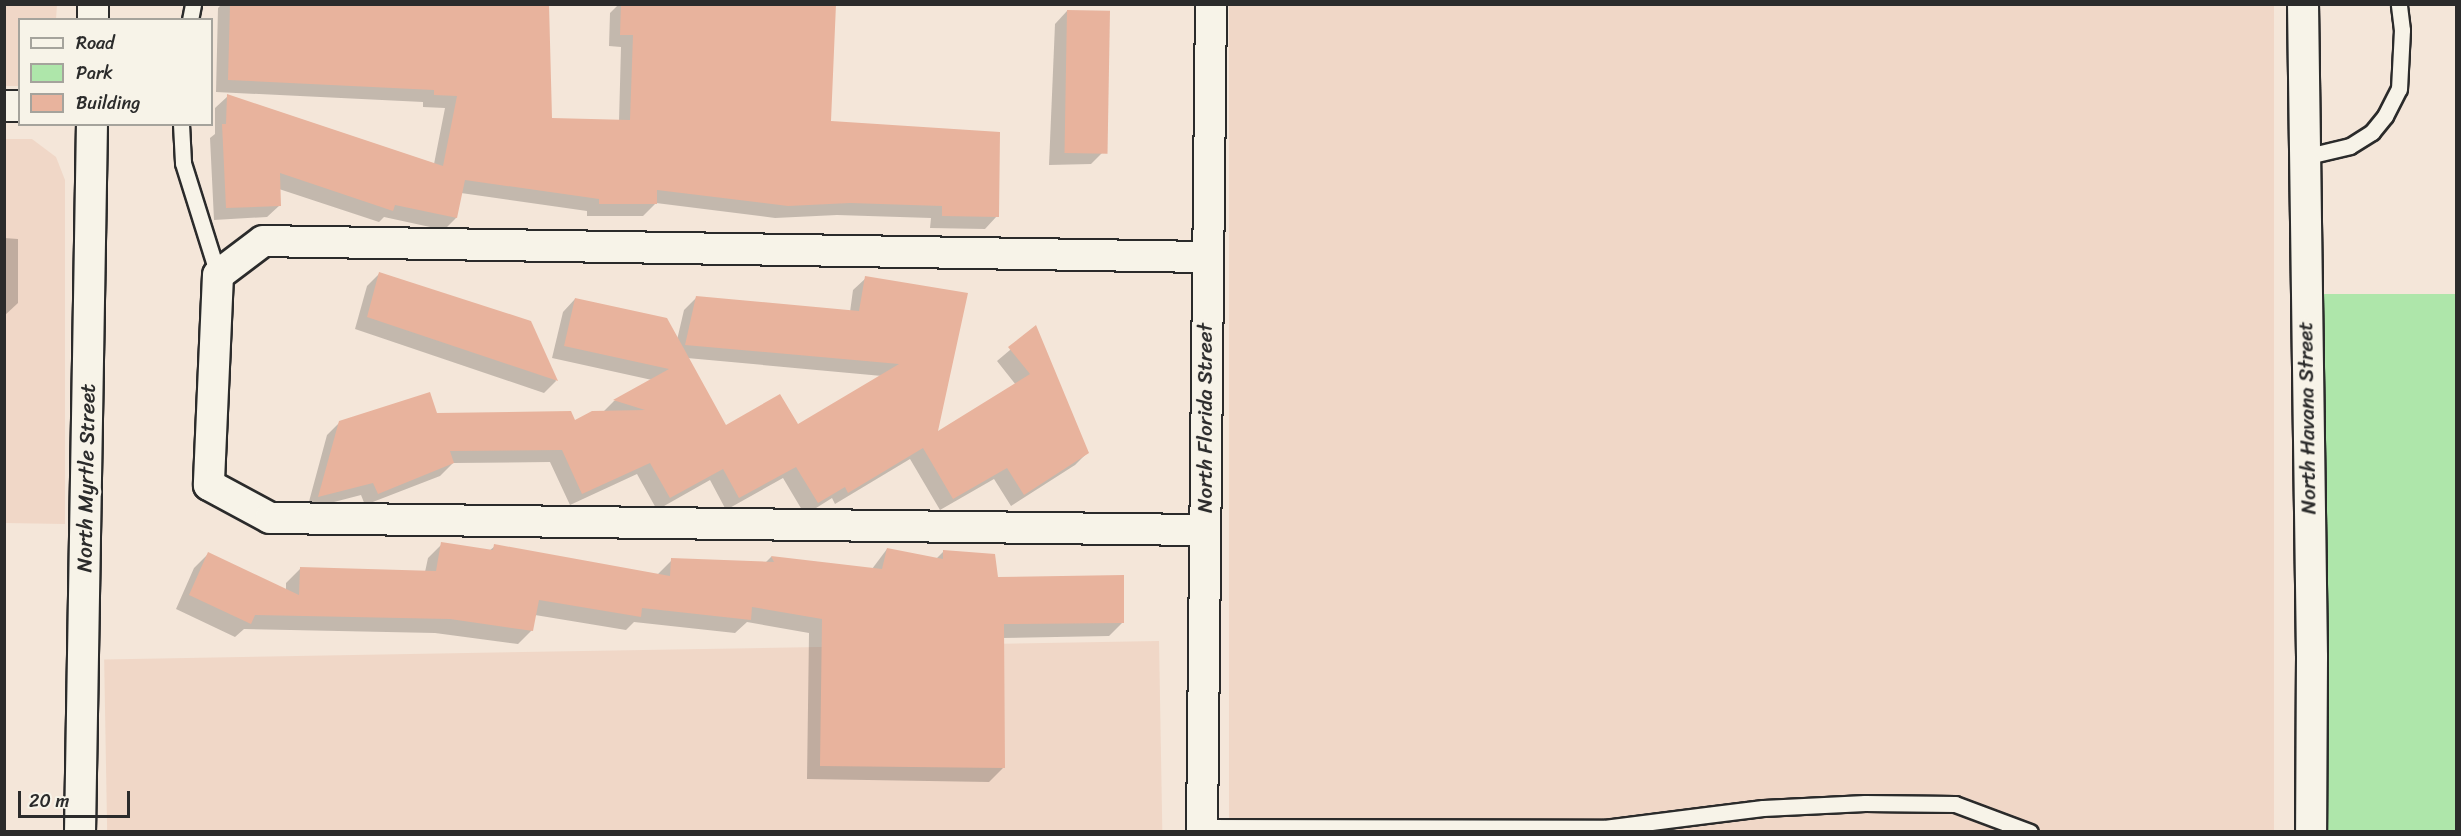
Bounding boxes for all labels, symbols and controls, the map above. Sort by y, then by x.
legend [18,18,213,126]
text: Road [76,27,115,59]
text: Park [76,57,113,89]
text: Building [76,87,140,119]
street label: North Havana Street [2293,321,2321,515]
street label: North Florida Street [1192,323,1218,513]
street label: North Myrtle Street [72,384,100,572]
scale bar [21,779,134,817]
text: 20 m [29,785,69,817]

